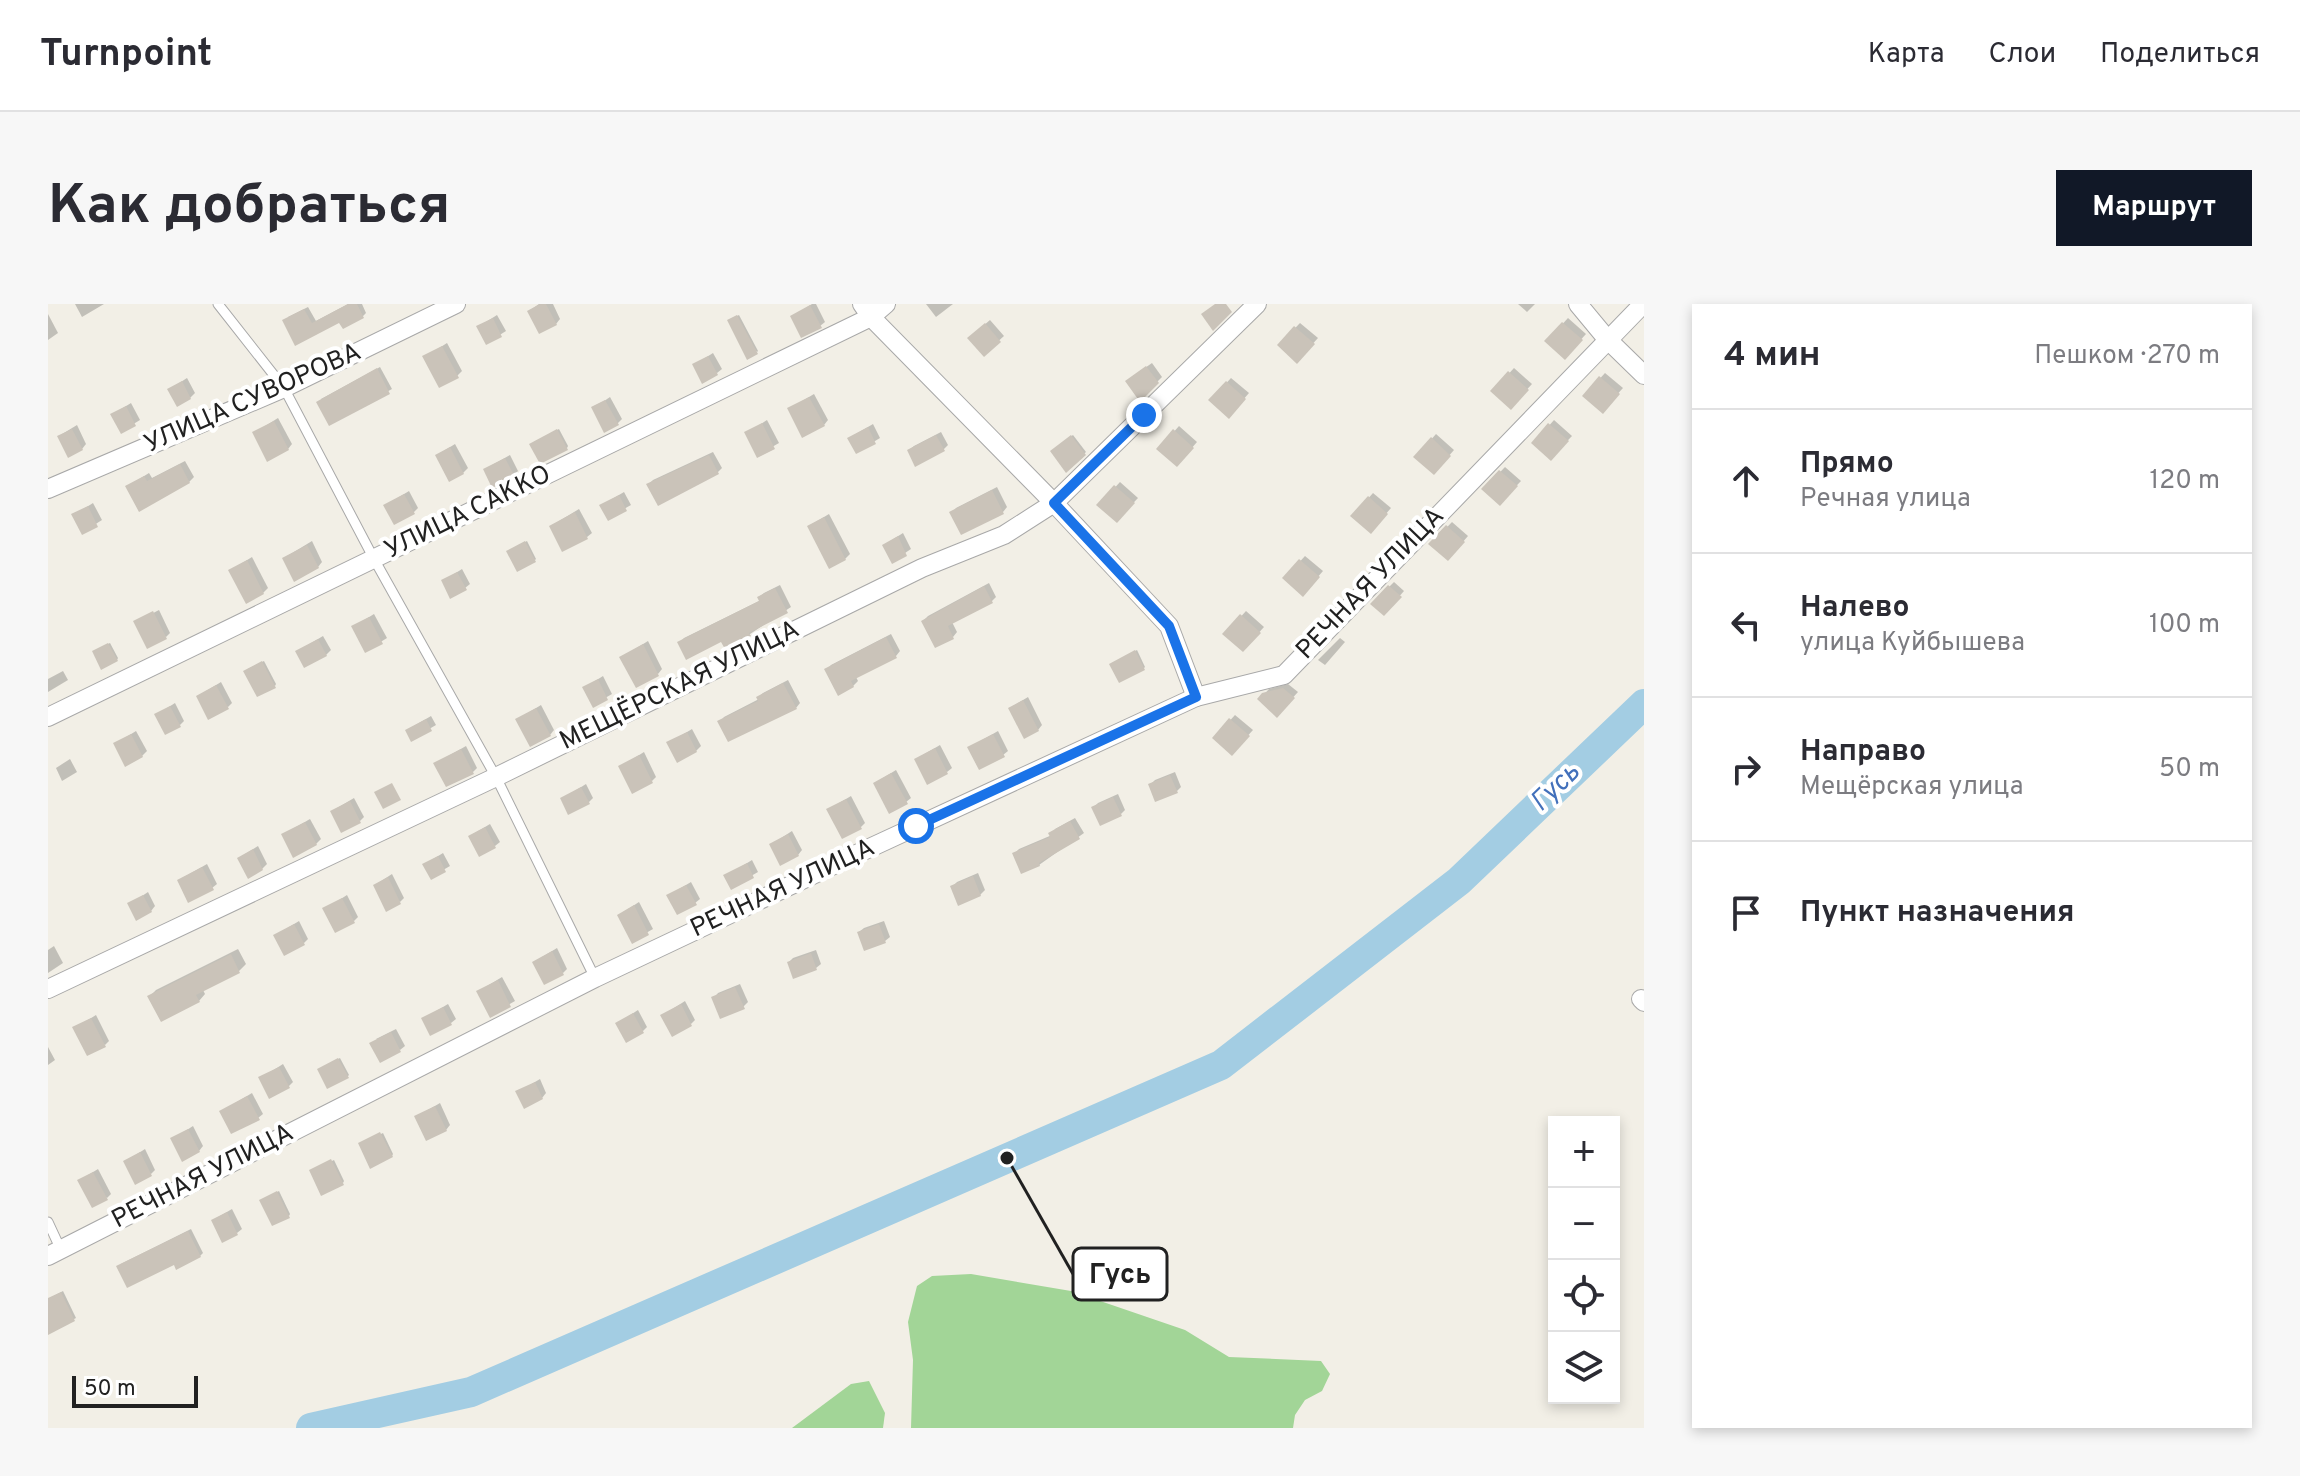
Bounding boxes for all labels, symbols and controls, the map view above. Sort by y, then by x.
text: Turnpoint [40,31,212,80]
text: Карта [1868,37,1944,73]
text: Слои [1988,37,2056,73]
text: Поделиться [2100,37,2260,73]
button: Маршрут [2056,170,2252,246]
text: Как добраться [48,173,450,243]
text: 4 мин [1724,335,1821,378]
street label: УЛИЦА СУВОРОВА [139,336,367,462]
text: Пешком · 270 m [2034,340,2220,373]
route end [1126,397,1162,433]
text: Прямо [1800,446,1894,483]
street label: УЛИЦА САККО [379,458,557,568]
icon: ahead [1724,459,1768,503]
text: 120 m [2150,465,2220,498]
text: Речная улица [1800,483,1971,516]
street label: РЕЧНАЯ УЛИЦА [1290,501,1452,667]
text: Налево [1800,590,1909,627]
icon: left [1724,603,1768,647]
text: 100 m [2149,609,2220,642]
street label: МЕЩЁРСКАЯ УЛИЦА [554,613,805,758]
text: улица Куйбышева [1800,627,2025,660]
text: Направо [1800,734,1926,771]
icon: right [1724,747,1768,791]
text: 50 m [2159,753,2220,786]
water label: Гусь [1523,756,1589,820]
text: Мещёрская улица [1800,771,2023,804]
route start [898,808,934,844]
street label: РЕЧНАЯ УЛИЦА [686,832,880,946]
icon: arrive [1724,891,1768,935]
text: Пункт назначения [1800,895,2074,932]
map controls [1548,1116,1620,1404]
button: + [1548,1116,1620,1188]
street label: РЕЧНАЯ УЛИЦА [107,1117,299,1237]
button: − [1548,1188,1620,1260]
callout: Гусь [1073,1248,1167,1300]
text: Гусь [1089,1258,1151,1294]
button: locate [1548,1260,1620,1332]
button: layers [1548,1332,1620,1404]
scale bar [72,1372,198,1408]
text: 50 m [84,1376,136,1403]

